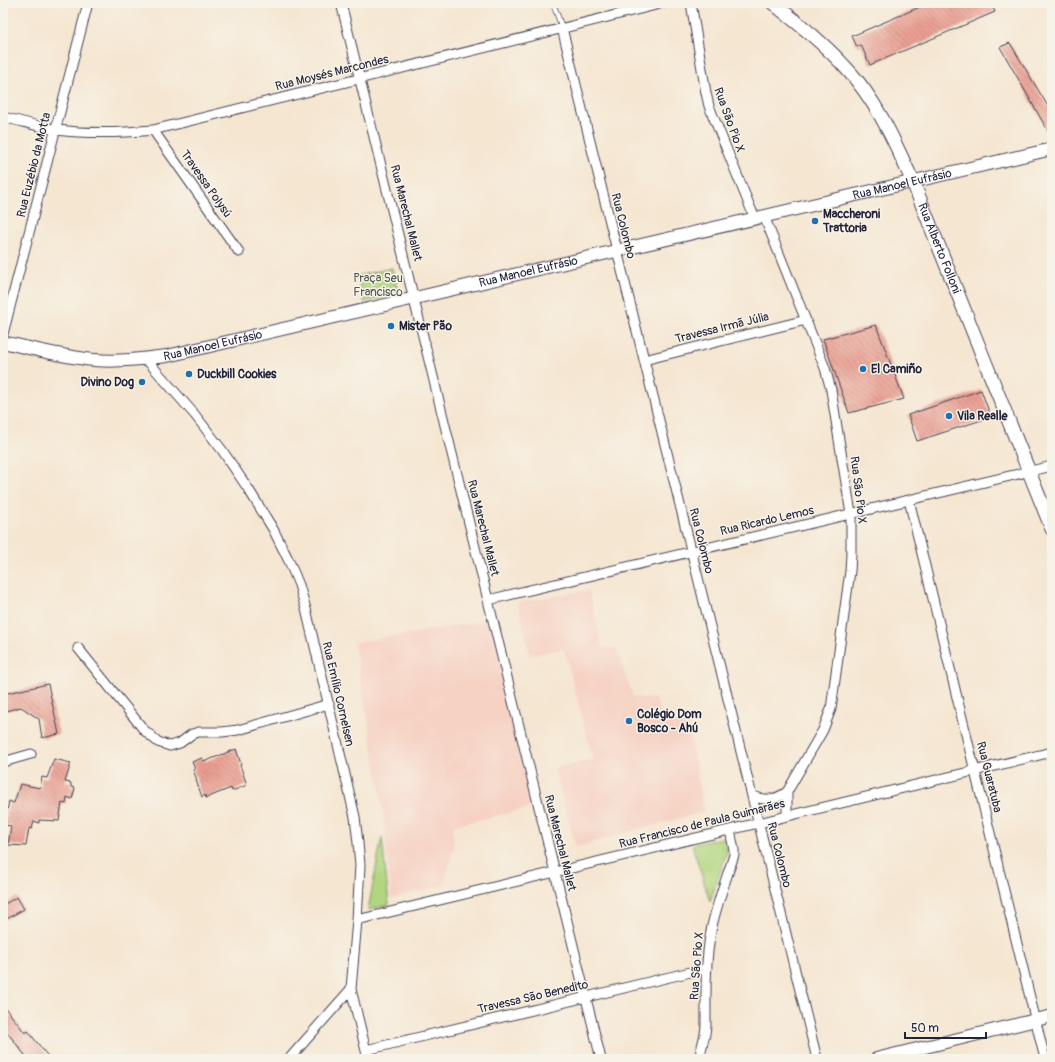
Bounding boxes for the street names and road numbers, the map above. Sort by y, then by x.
street label: Rua Moysés Marcondes [274,52,391,94]
street label: Rua São Pio X [710,85,748,155]
street label: Rua Euzébio da Motta [14,111,54,219]
street label: Travessa Polysú [177,147,235,221]
street label: Rua Marechal Mallet [387,163,425,263]
street label: Rua Manoel Eufrásio [851,165,954,203]
street label: Rua Colombo [608,192,639,261]
street label: Rua Alberto Folloni [915,201,964,295]
street label: Rua Manoel Eufrásio [477,253,580,290]
street label: Travessa Irmã Júlia [674,309,771,347]
street label: Rua Manoel Eufrásio [163,326,264,364]
street label: Rua São Pio X [846,455,870,525]
street label: Rua Marechal Mallet [464,478,502,578]
street label: Rua Ricardo Lemos [719,503,816,539]
street label: Rua Colombo [686,507,717,576]
street label: Rua Emílio Cornelsen [319,640,357,748]
street label: Rua Guaratuba [973,740,1005,814]
street label: Rua Marechal Mallet [541,793,579,893]
street label: Rua Francisco de Paula Guimarães [618,796,787,852]
street label: Rua Colombo [764,821,795,890]
street label: Rua São Pio X [687,931,707,1000]
street label: Travessa São Benedito [476,977,590,1017]

